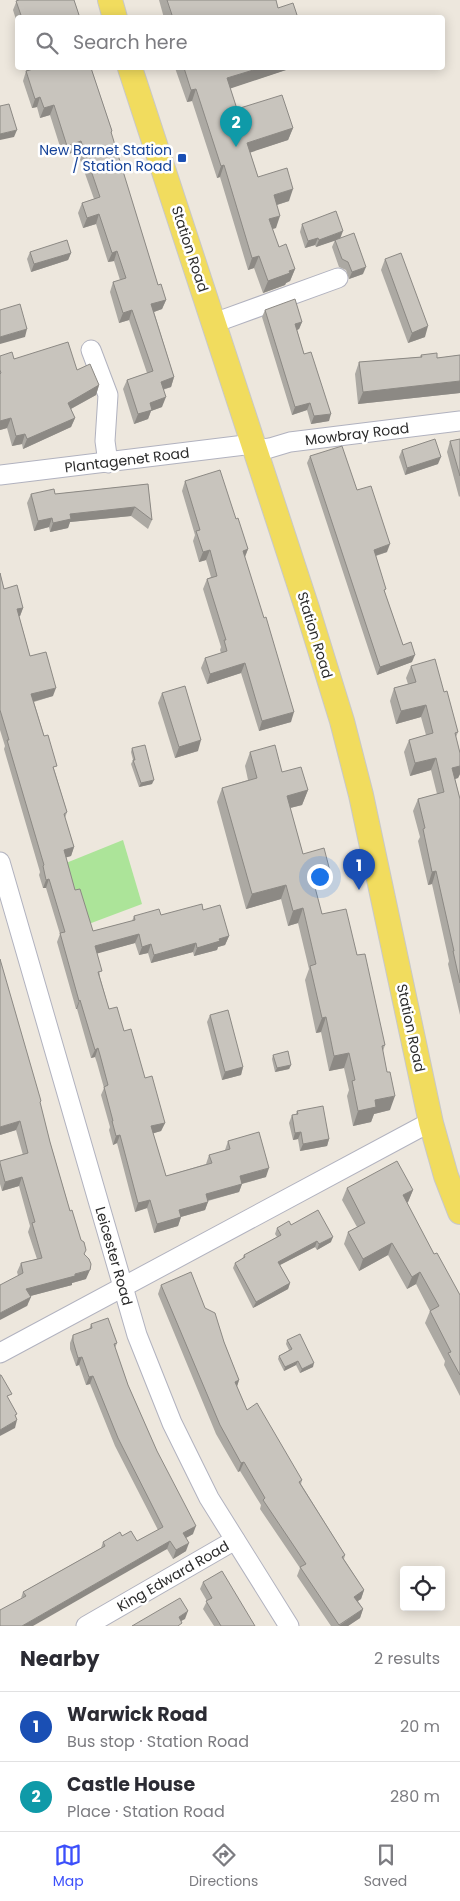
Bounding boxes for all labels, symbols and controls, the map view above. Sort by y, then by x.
search box [15,15,445,70]
icon: search [33,29,61,57]
text: Search here [73,29,187,56]
pin: 2 [220,106,252,147]
place label: New Barnet Station / Station Road [39,140,172,176]
marker: New Barnet Station / Station Road [176,152,188,164]
street label: Station Road [167,203,213,295]
street label: Mowbray Road [304,418,410,450]
street label: Plantagenet Road [63,442,191,478]
street label: Station Road [292,589,338,681]
pin: 1 [343,849,375,890]
your location [307,864,333,890]
street label: Station Road [392,982,430,1074]
street label: Leicester Road [90,1204,138,1308]
street label: King Edward Road [113,1536,233,1616]
map controls [400,1566,445,1611]
button: locate [400,1566,445,1611]
text: Nearby [20,1644,100,1673]
text: 2 results [374,1647,440,1670]
text: Warwick Road [67,1701,208,1728]
text: 1 [33,1715,39,1738]
text: 20 m [400,1715,440,1738]
text: Bus stop · Station Road [67,1730,249,1753]
text: Castle House [67,1771,195,1798]
text: 2 [31,1785,41,1808]
text: 280 m [390,1785,440,1808]
text: Place · Station Road [67,1800,225,1823]
tab: Map [53,1841,84,1892]
tab: Directions [189,1841,258,1892]
tab: Saved [364,1841,407,1892]

